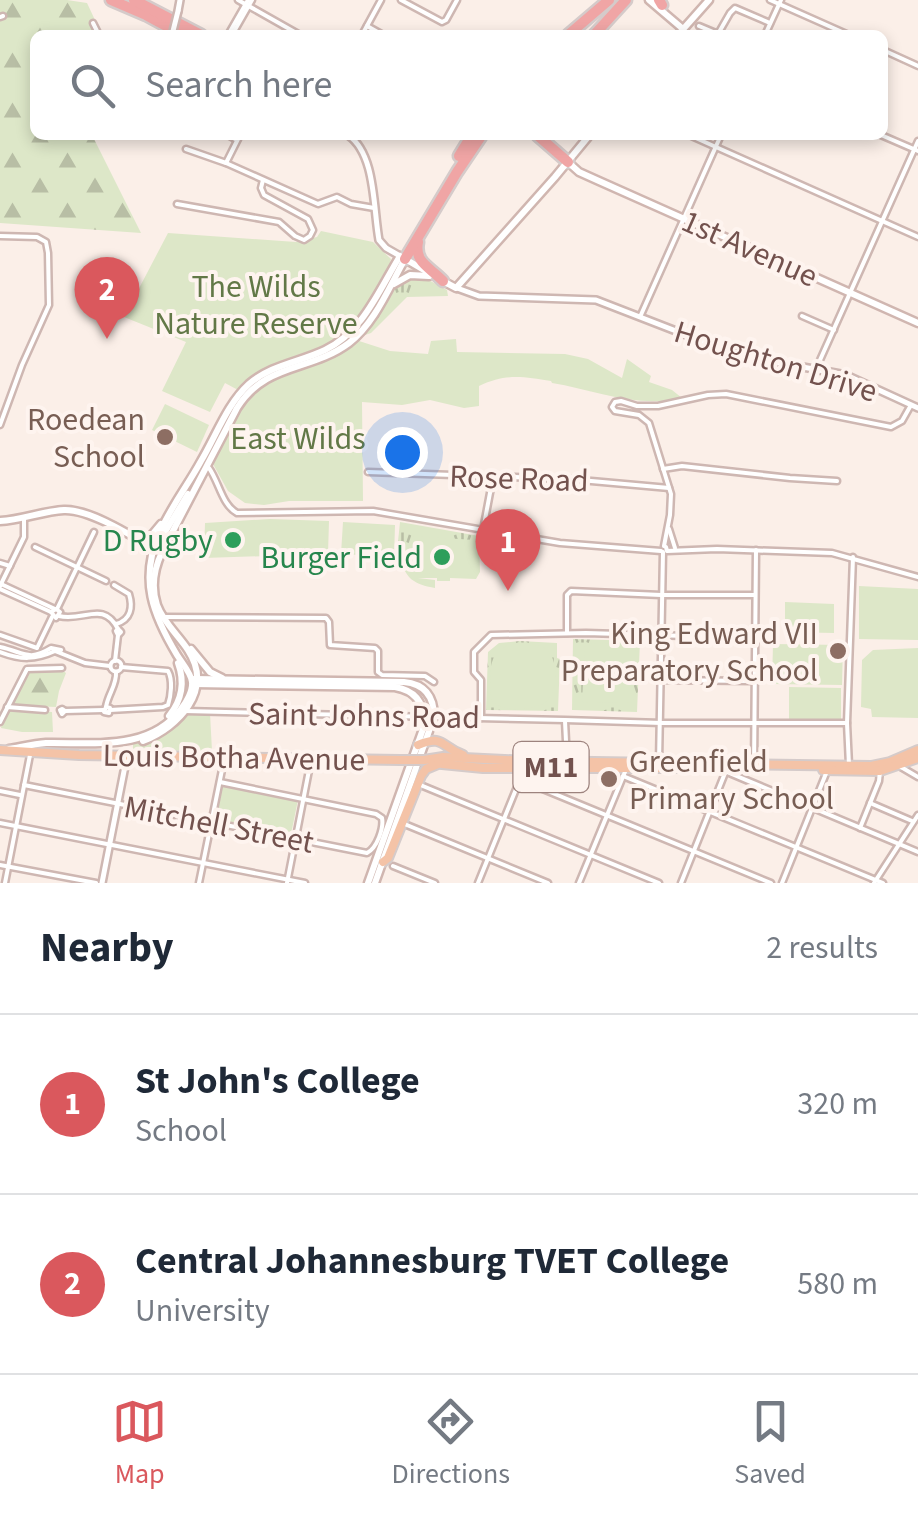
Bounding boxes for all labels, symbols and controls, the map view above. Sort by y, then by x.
search box [30,30,888,140]
icon: search [65,58,120,113]
text: Search here [145,58,332,112]
street label: 1st Avenue [674,199,825,299]
pin: 2 [74,256,140,339]
park label: The Wilds Nature Reserve [154,264,358,347]
street label: Houghton Drive [669,309,883,415]
place label: Roedean School [27,397,145,480]
park label: East Wilds [230,416,366,462]
marker: Roedean School [154,426,176,448]
your location [377,427,428,478]
street label: Rose Road [448,454,589,504]
pin: 1 [476,508,540,591]
place label: D Rugby [103,518,213,564]
marker: D Rugby [222,529,244,551]
place label: Burger Field [260,535,422,581]
marker: Burger Field [431,546,453,568]
place label: King Edward VII Preparatory School [561,611,818,694]
marker: King Edward VII Preparatory School [827,640,849,662]
street label: Saint Johns Road [248,691,480,741]
street label: Louis Botha Avenue [102,733,366,783]
place label: Greenfield Primary School [629,739,834,822]
road number: M11 [514,742,588,792]
marker: Greenfield Primary School [598,768,620,790]
street label: Mitchell Street [120,784,318,866]
text: Nearby [40,918,174,978]
text: 2 results [766,925,878,971]
text: St John's College [135,1054,420,1108]
text: 1 [64,1081,81,1127]
text: 320 m [797,1081,878,1127]
text: School [135,1108,227,1154]
text: Central Johannesburg TVET College [135,1234,729,1288]
text: 2 [64,1261,81,1307]
text: 580 m [797,1261,878,1307]
text: University [135,1288,270,1334]
tab: Map [112,1394,167,1494]
tab: Directions [392,1394,510,1494]
tab: Saved [734,1394,806,1494]

